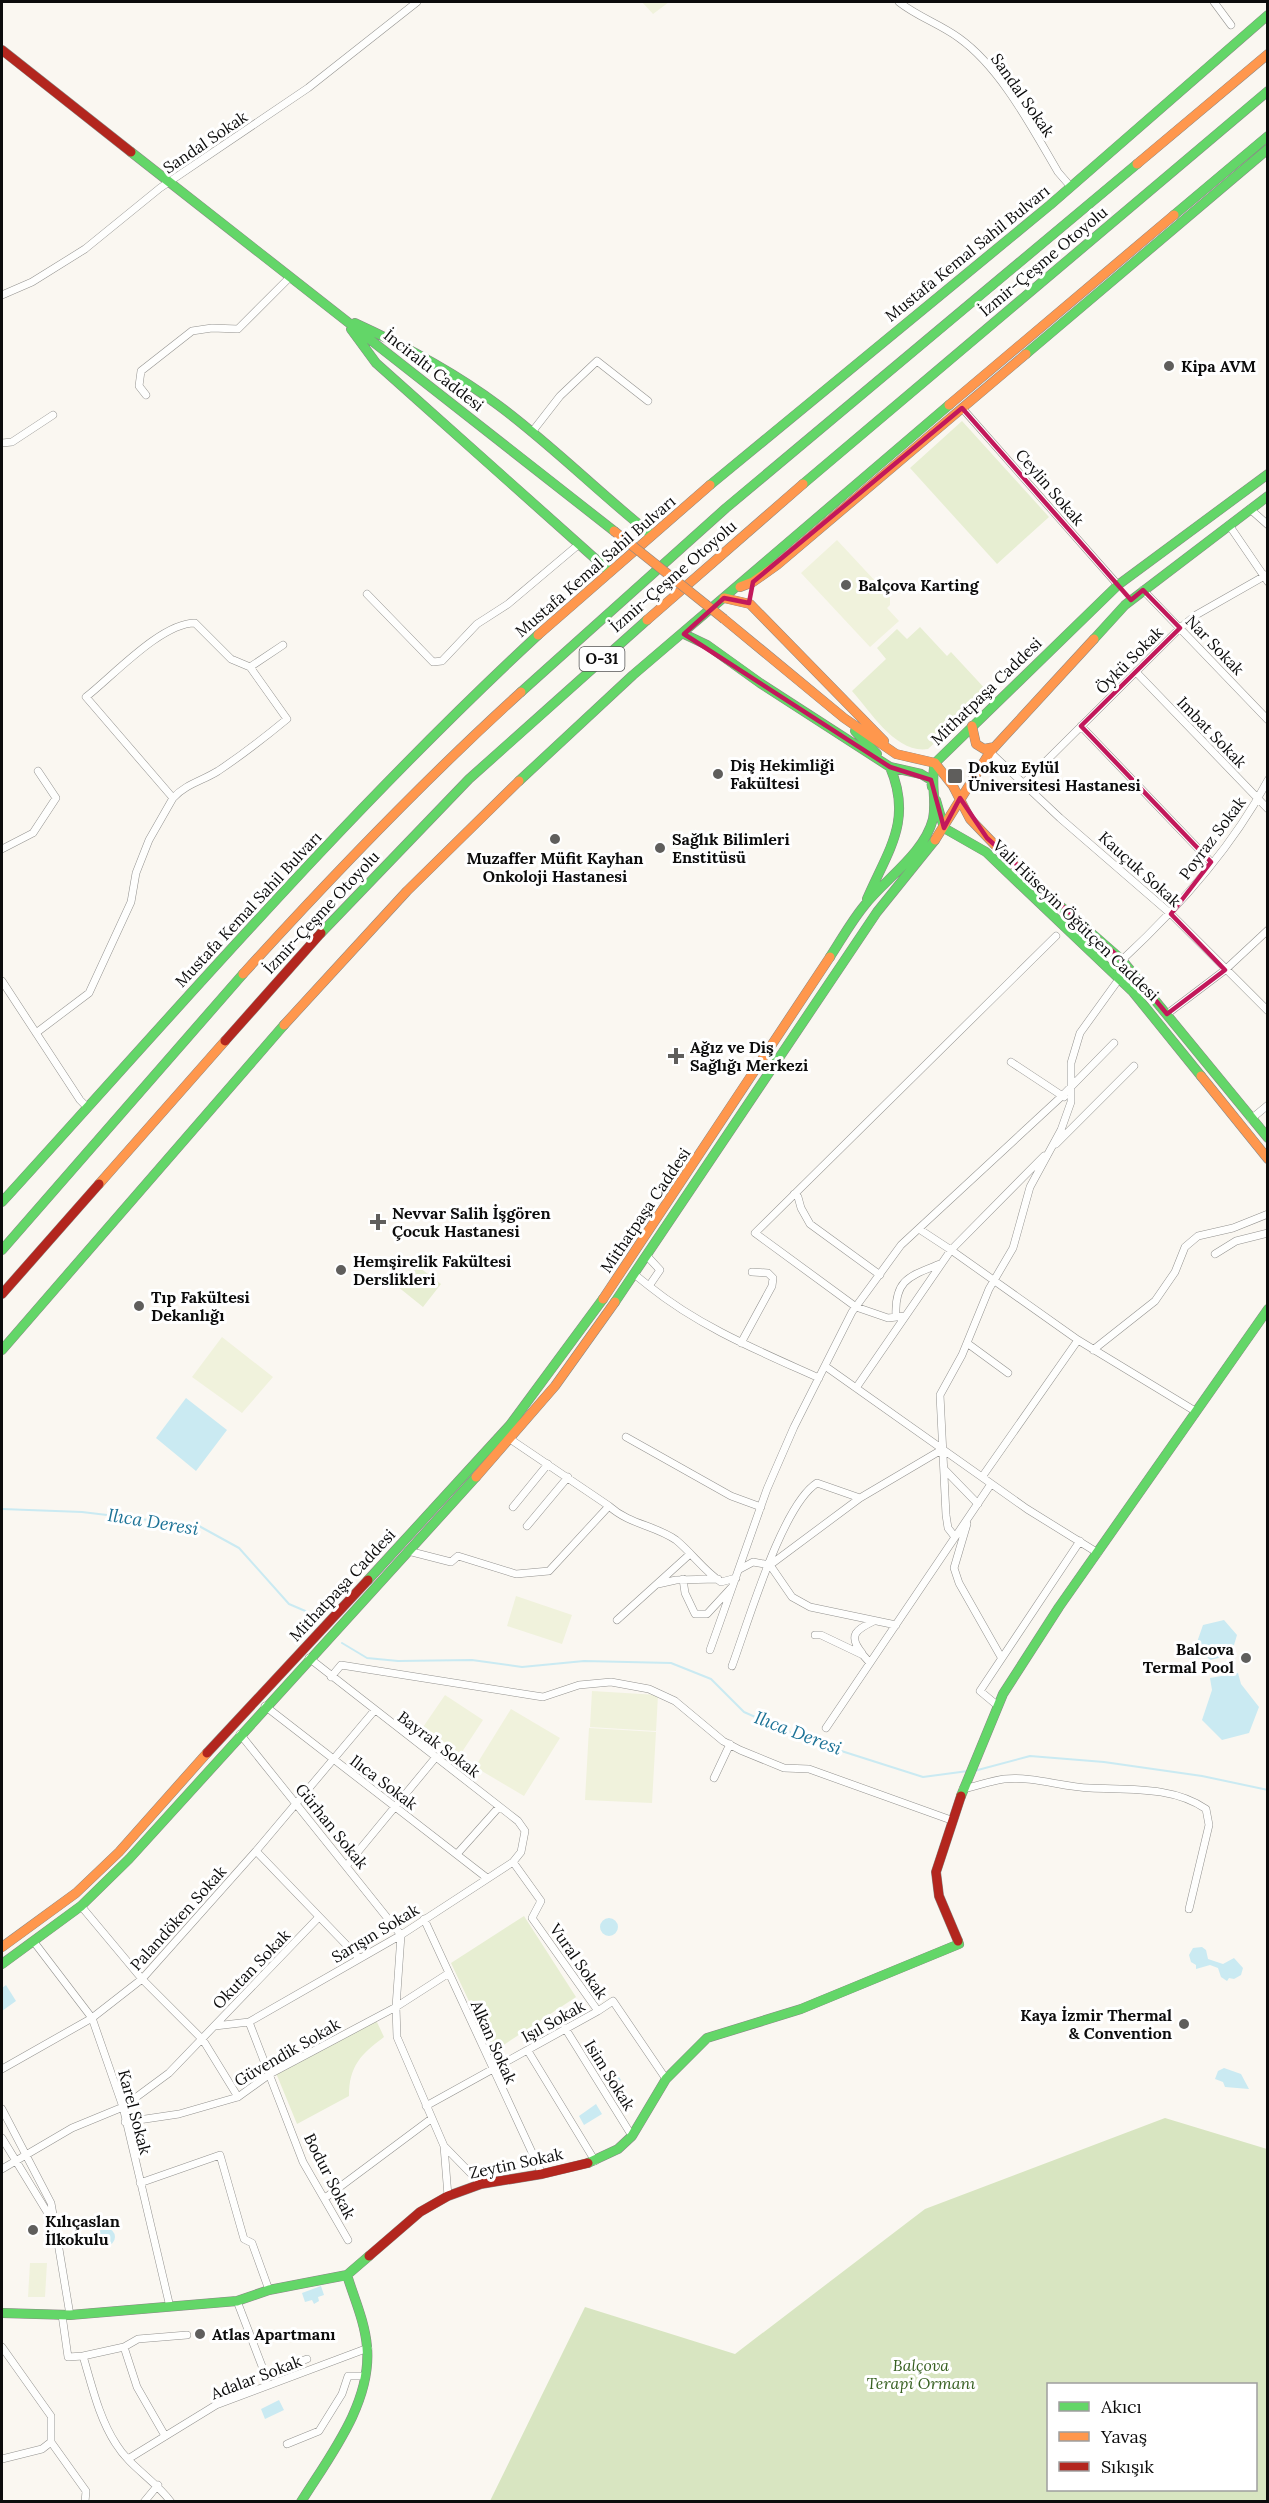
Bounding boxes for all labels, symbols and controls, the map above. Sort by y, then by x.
street label: Sandal Sokak [987,49,1059,141]
street label: Sandal Sokak [159,106,251,177]
street label: Mustafa Kemal Sahil Bulvarı [881,181,1053,325]
street label: İzmir-Çeşme Otoyolu [975,201,1111,320]
street label: İnciraltı Caddesi [380,325,488,415]
place label: Kipa AVM [1181,356,1256,376]
marker: Kipa AVM [1162,359,1176,373]
street label: Ceylin Sokak [1011,445,1089,530]
street label: Mustafa Kemal Sahil Bulvarı [511,491,679,641]
street label: İzmir-Çeşme Otoyolu [606,515,741,636]
place label: Balçova Karting [858,575,980,595]
marker: Balçova Karting [839,578,853,592]
street label: Nar Sokak [1182,611,1249,679]
street label: Öykü Sokak [1091,622,1167,698]
street label: Mithatpaşa Caddesi [926,633,1046,749]
road number: O-31 [580,647,624,671]
street label: Imbat Sokak [1173,692,1251,772]
place label: Diş Hekimliği Fakültesi [730,755,835,793]
place label: Dokuz Eylül Üniversitesi Hastanesi [968,757,1141,795]
marker: Diş Hekimliği Fakültesi [711,767,725,781]
marker: Dokuz Eylül Üniversitesi Hastanesi [946,767,964,785]
street label: Poyraz Sokak [1174,792,1250,883]
street label: Mustafa Kemal Sahil Bulvarı [171,827,325,991]
street label: Kauçuk Sokak [1095,827,1185,911]
place label: Sağlık Bilimleri Enstitüsü [672,829,790,867]
marker: Muzaffer Müfit Kayhan Onkoloji Hastanesi [548,832,562,846]
street label: Vali Hüseyin Öğütçen Caddesi [988,835,1163,1005]
marker: Sağlık Bilimleri Enstitüsü [653,841,667,855]
street label: İzmir-Çeşme Otoyolu [259,846,383,978]
place label: Muzaffer Müfit Kayhan Onkoloji Hastanesi [466,848,644,886]
place label: Ağız ve Diş Sağlığı Merkezi [690,1037,808,1075]
marker: Ağız ve Diş Sağlığı Merkezi [667,1047,685,1065]
street label: Mithatpaşa Caddesi [596,1144,694,1276]
place label: Nevvar Salih İşgören Çocuk Hastanesi [392,1203,551,1241]
marker: Nevvar Salih İşgören Çocuk Hastanesi [369,1213,387,1231]
place label: Hemşirelik Fakültesi Derslikleri [353,1251,511,1289]
marker: Hemşirelik Fakültesi Derslikleri [334,1263,348,1277]
place label: Tıp Fakültesi Dekanlığı [151,1287,250,1325]
marker: Tıp Fakültesi Dekanlığı [132,1299,146,1313]
water label: Ilıca Deresi [106,1503,200,1540]
street label: Mithatpaşa Caddesi [285,1525,399,1645]
place label: Balcova Termal Pool [1143,1639,1235,1677]
marker: Balcova Termal Pool [1239,1651,1253,1665]
water label: Ilıca Deresi [751,1705,845,1760]
street label: Bayrak Sokak [394,1706,485,1782]
street label: Ilıca Sokak [346,1750,422,1814]
street label: Gürhan Sokak [291,1779,373,1873]
street label: Palandöken Sokak [126,1861,231,1974]
street label: Sarışın Sokak [328,1899,423,1967]
street label: Vural Sokak [545,1919,612,2003]
street label: Okutan Sokak [208,1925,294,2013]
street label: Işıl Sokak [518,1995,589,2047]
street label: Alkan Sokak [466,1996,521,2087]
place label: Kaya İzmir Thermal & Convention [1020,2005,1172,2043]
street label: Güvendik Sokak [231,2013,344,2090]
marker: Kaya İzmir Thermal & Convention [1177,2017,1191,2031]
street label: Isim Sokak [580,2036,640,2114]
street label: Karel Sokak [114,2067,156,2157]
street label: Bodur Sokak [300,2130,360,2223]
street label: Zeytin Sokak [467,2143,565,2183]
place label: Kılıçaslan İlkokulu [45,2211,120,2249]
marker: Kılıçaslan İlkokulu [26,2223,40,2237]
place label: Atlas Apartmanı [212,2324,336,2344]
marker: Atlas Apartmanı [193,2327,207,2341]
street label: Adalar Sokak [207,2350,305,2404]
park label: Balçova Terapi Ormanı [866,2355,976,2393]
legend [1047,2383,1257,2491]
text: Akıcı [1100,2395,1142,2418]
text: Yavaş [1100,2425,1147,2448]
text: Sıkışık [1101,2455,1154,2478]

